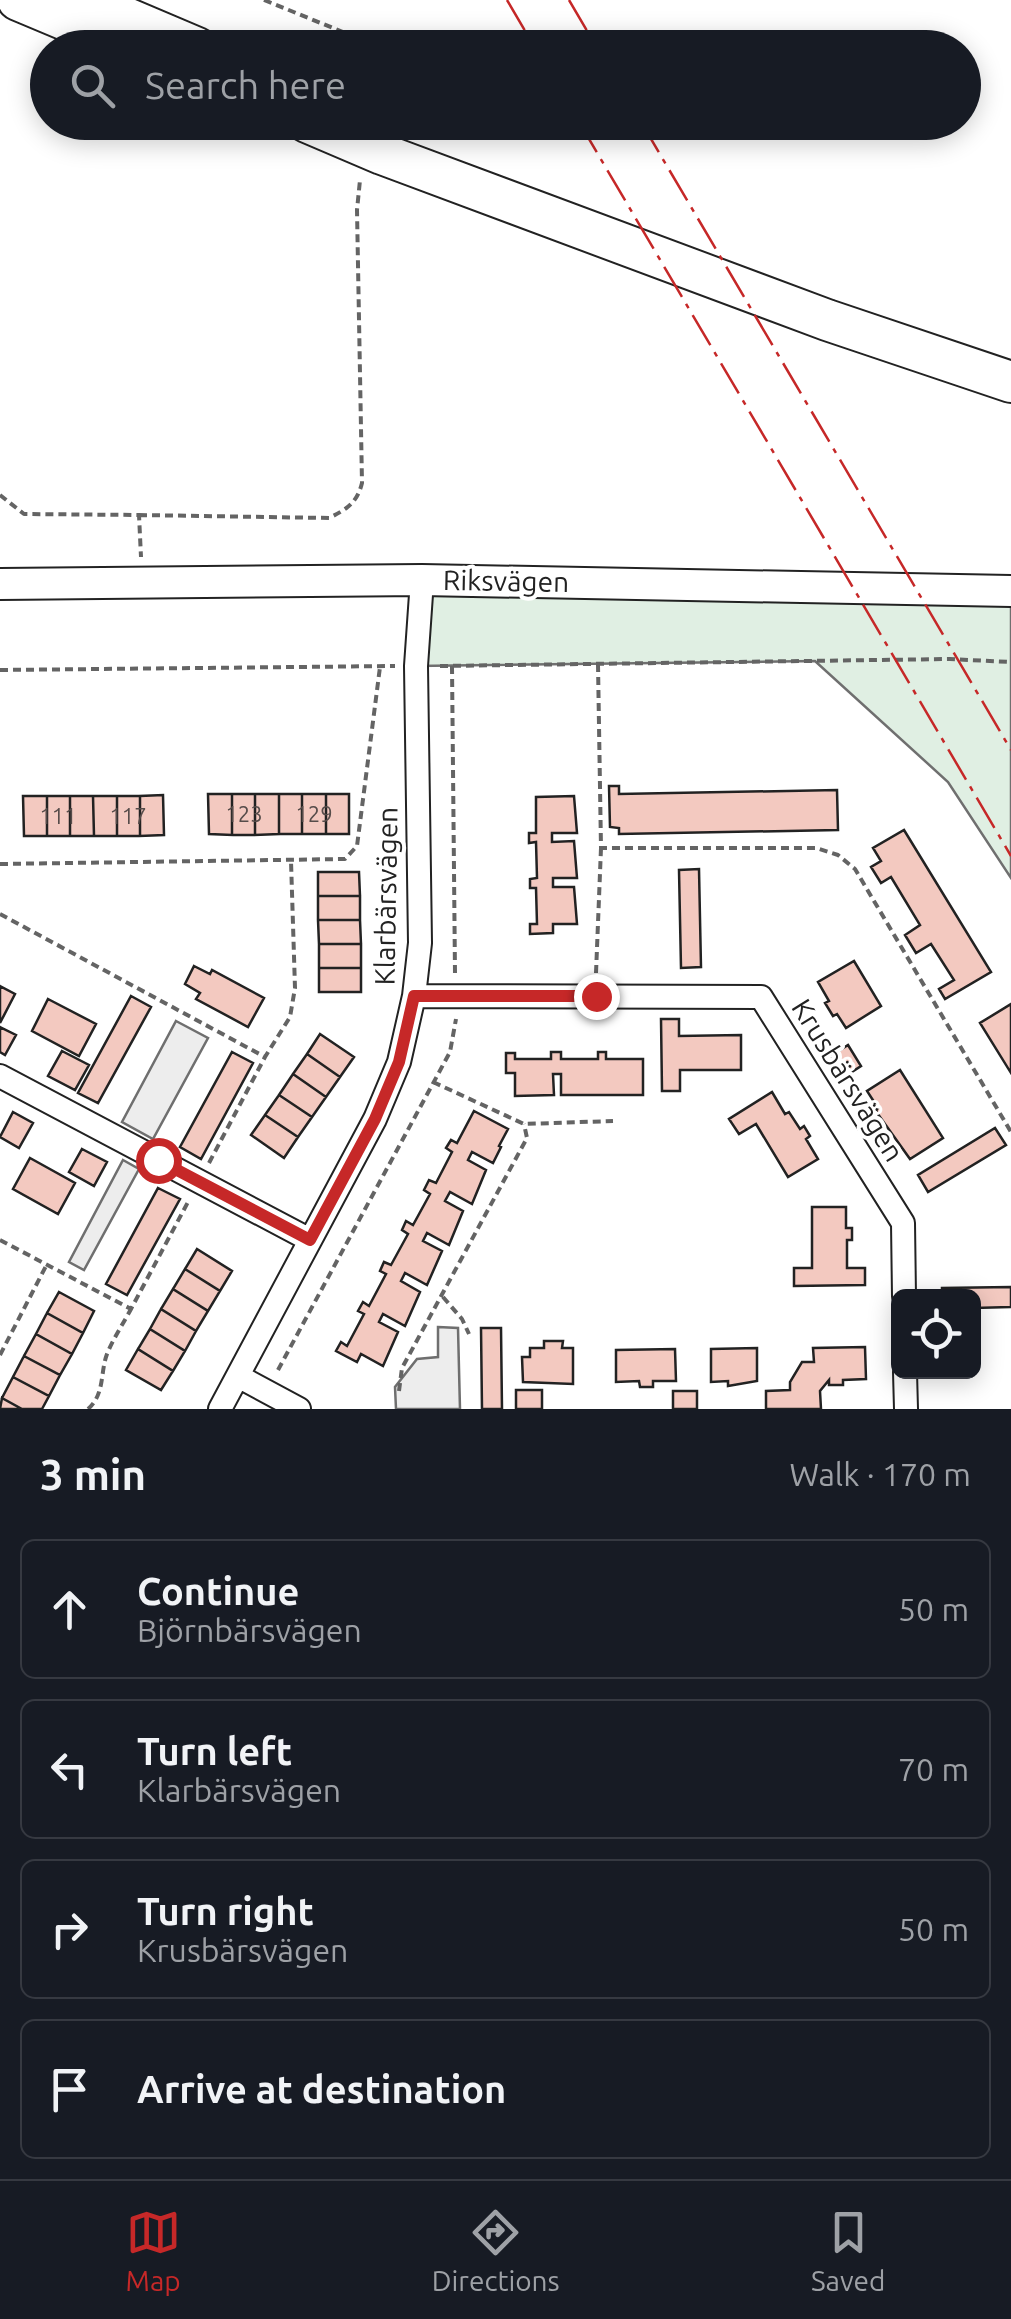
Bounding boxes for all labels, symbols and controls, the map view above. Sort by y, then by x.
search box [30,30,981,140]
icon: search [65,58,120,113]
text: Search here [145,64,346,106]
street label: Riksvägen [443,564,569,597]
house number: 123 [225,801,263,826]
house number: 129 [295,801,333,826]
house number: 111 [39,803,77,828]
house number: 117 [109,803,147,828]
street label: Klarbärsvägen [368,806,403,986]
route end [574,974,620,1020]
street label: Krusbärsvägen [786,993,911,1166]
route start [136,1138,182,1184]
map controls [891,1289,981,1379]
button: locate [891,1289,981,1379]
text: 3 min [40,1451,146,1498]
text: Walk · 170 m [789,1456,971,1492]
text: Continue [137,1570,299,1612]
icon: ahead [42,1582,97,1637]
text: 50 m [898,1591,969,1627]
text: Björnbärsvägen [137,1612,362,1648]
text: Turn left [137,1730,292,1772]
icon: left [42,1742,97,1797]
text: 70 m [898,1751,969,1787]
text: Klarbärsvägen [137,1772,341,1808]
text: Turn right [137,1890,314,1932]
icon: right [42,1902,97,1957]
text: 50 m [898,1911,969,1947]
text: Krusbärsvägen [137,1932,348,1968]
icon: arrive [42,2062,97,2117]
text: Arrive at destination [137,2068,506,2110]
tab: Map [126,2205,181,2296]
tab: Directions [432,2205,560,2296]
tab: Saved [811,2205,885,2296]

